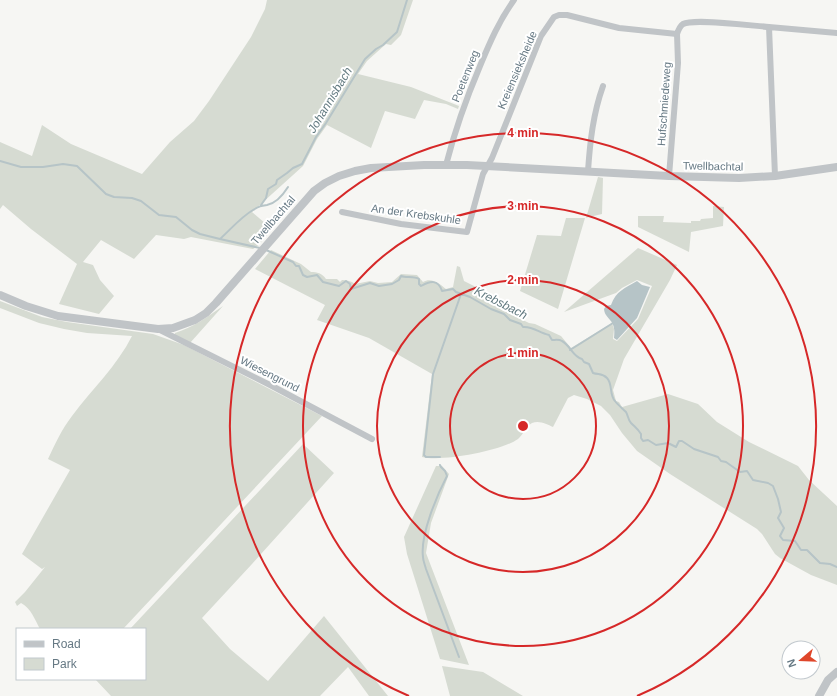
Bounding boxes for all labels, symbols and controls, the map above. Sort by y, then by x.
street label: Kreiensieksheide [495,29,539,111]
street label: Poetenweg [449,48,481,104]
street label: Hufschmiedeweg [655,61,673,147]
water label: Johannisbach [304,64,355,136]
text: 4 min [507,126,539,140]
street label: Twellbachtal [683,159,743,173]
street label: Twellbachtal [249,193,297,247]
text: 3 min [507,199,539,213]
street label: An der Krebskuhle [370,202,462,226]
text: 2 min [507,273,539,287]
water label: Krebsbach [472,284,530,322]
text: 1 min [507,346,539,360]
street label: Wiesengrund [238,354,302,394]
centre of rings [516,419,530,433]
legend [16,628,146,680]
text: Road [52,637,81,651]
north arrow [781,640,821,680]
text: Park [52,657,78,671]
text: N [785,657,799,669]

